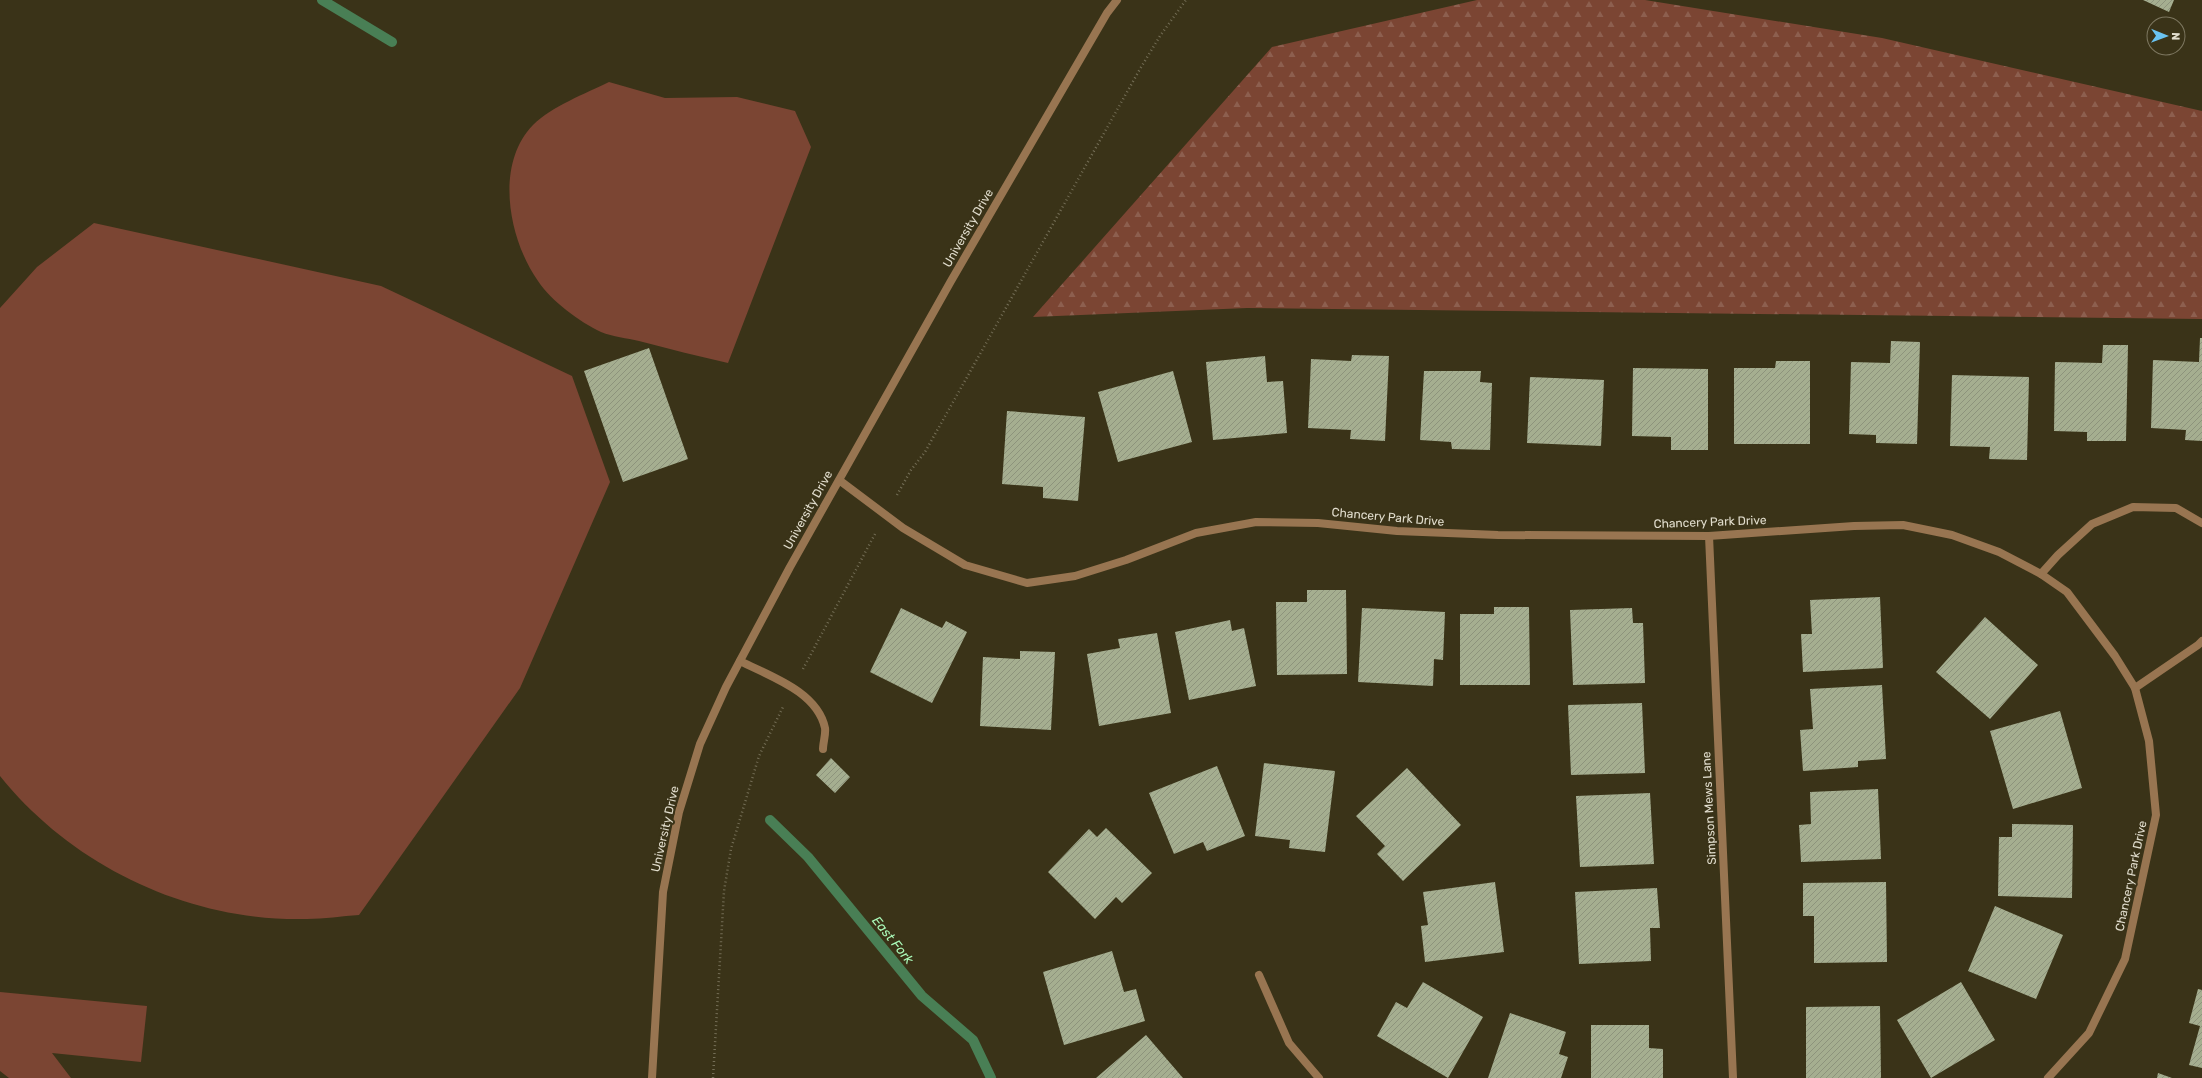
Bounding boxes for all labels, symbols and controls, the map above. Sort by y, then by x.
north arrow [2146,16,2186,56]
text: N [2169,32,2182,40]
street label: University Drive [940,186,996,270]
street label: University Drive [781,468,836,552]
street label: Chancery Park Drive [1331,505,1445,529]
street label: Chancery Park Drive [1653,513,1767,531]
street label: Simpson Mews Lane [1699,751,1719,865]
street label: University Drive [648,784,682,874]
street label: Chancery Park Drive [2112,819,2150,933]
water label: East Fork [869,913,917,967]

